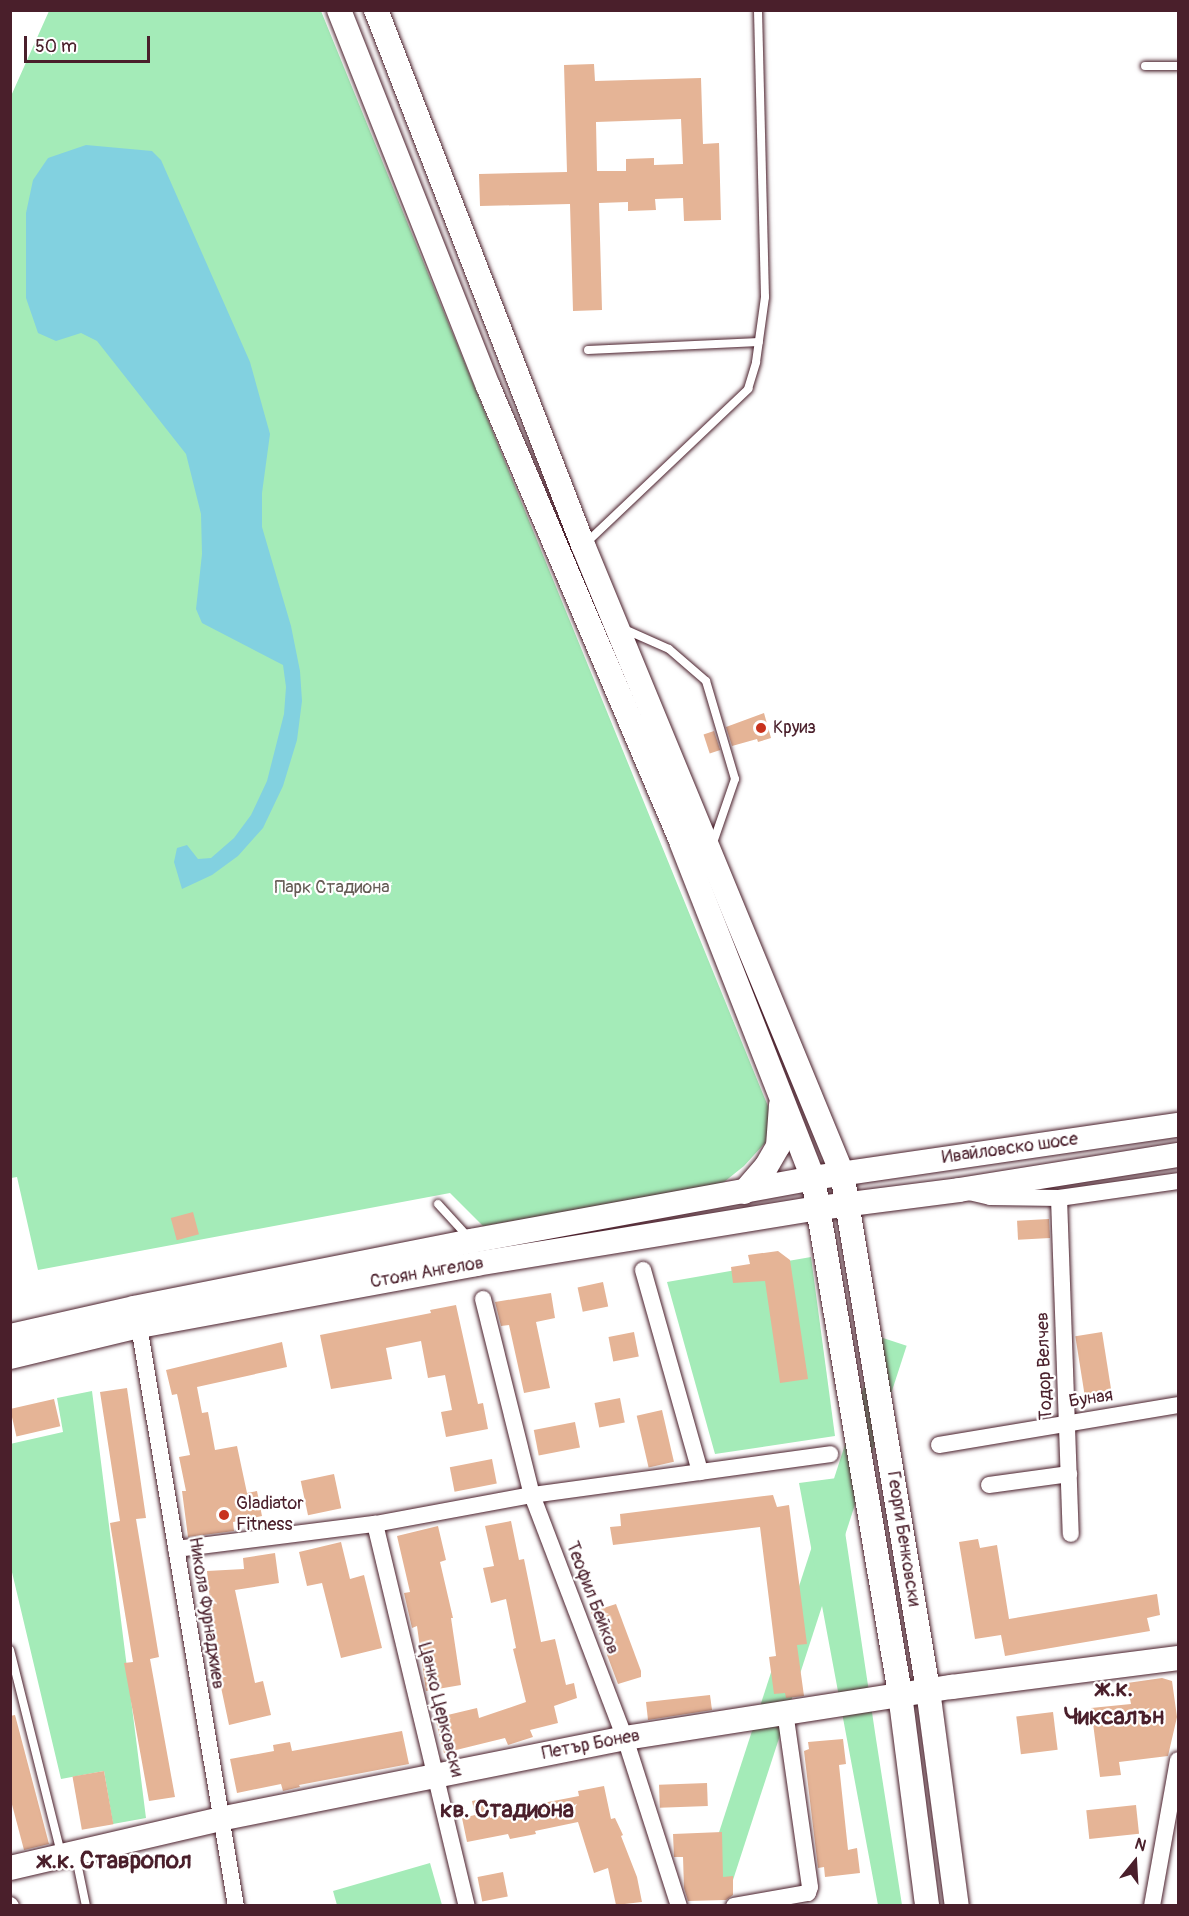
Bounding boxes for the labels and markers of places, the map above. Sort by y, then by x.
place label: Круиз [773,717,816,739]
marker: Круиз [754,721,768,735]
place label: Gladiator Fitness [236,1494,304,1537]
marker: Gladiator Fitness [217,1508,231,1522]

